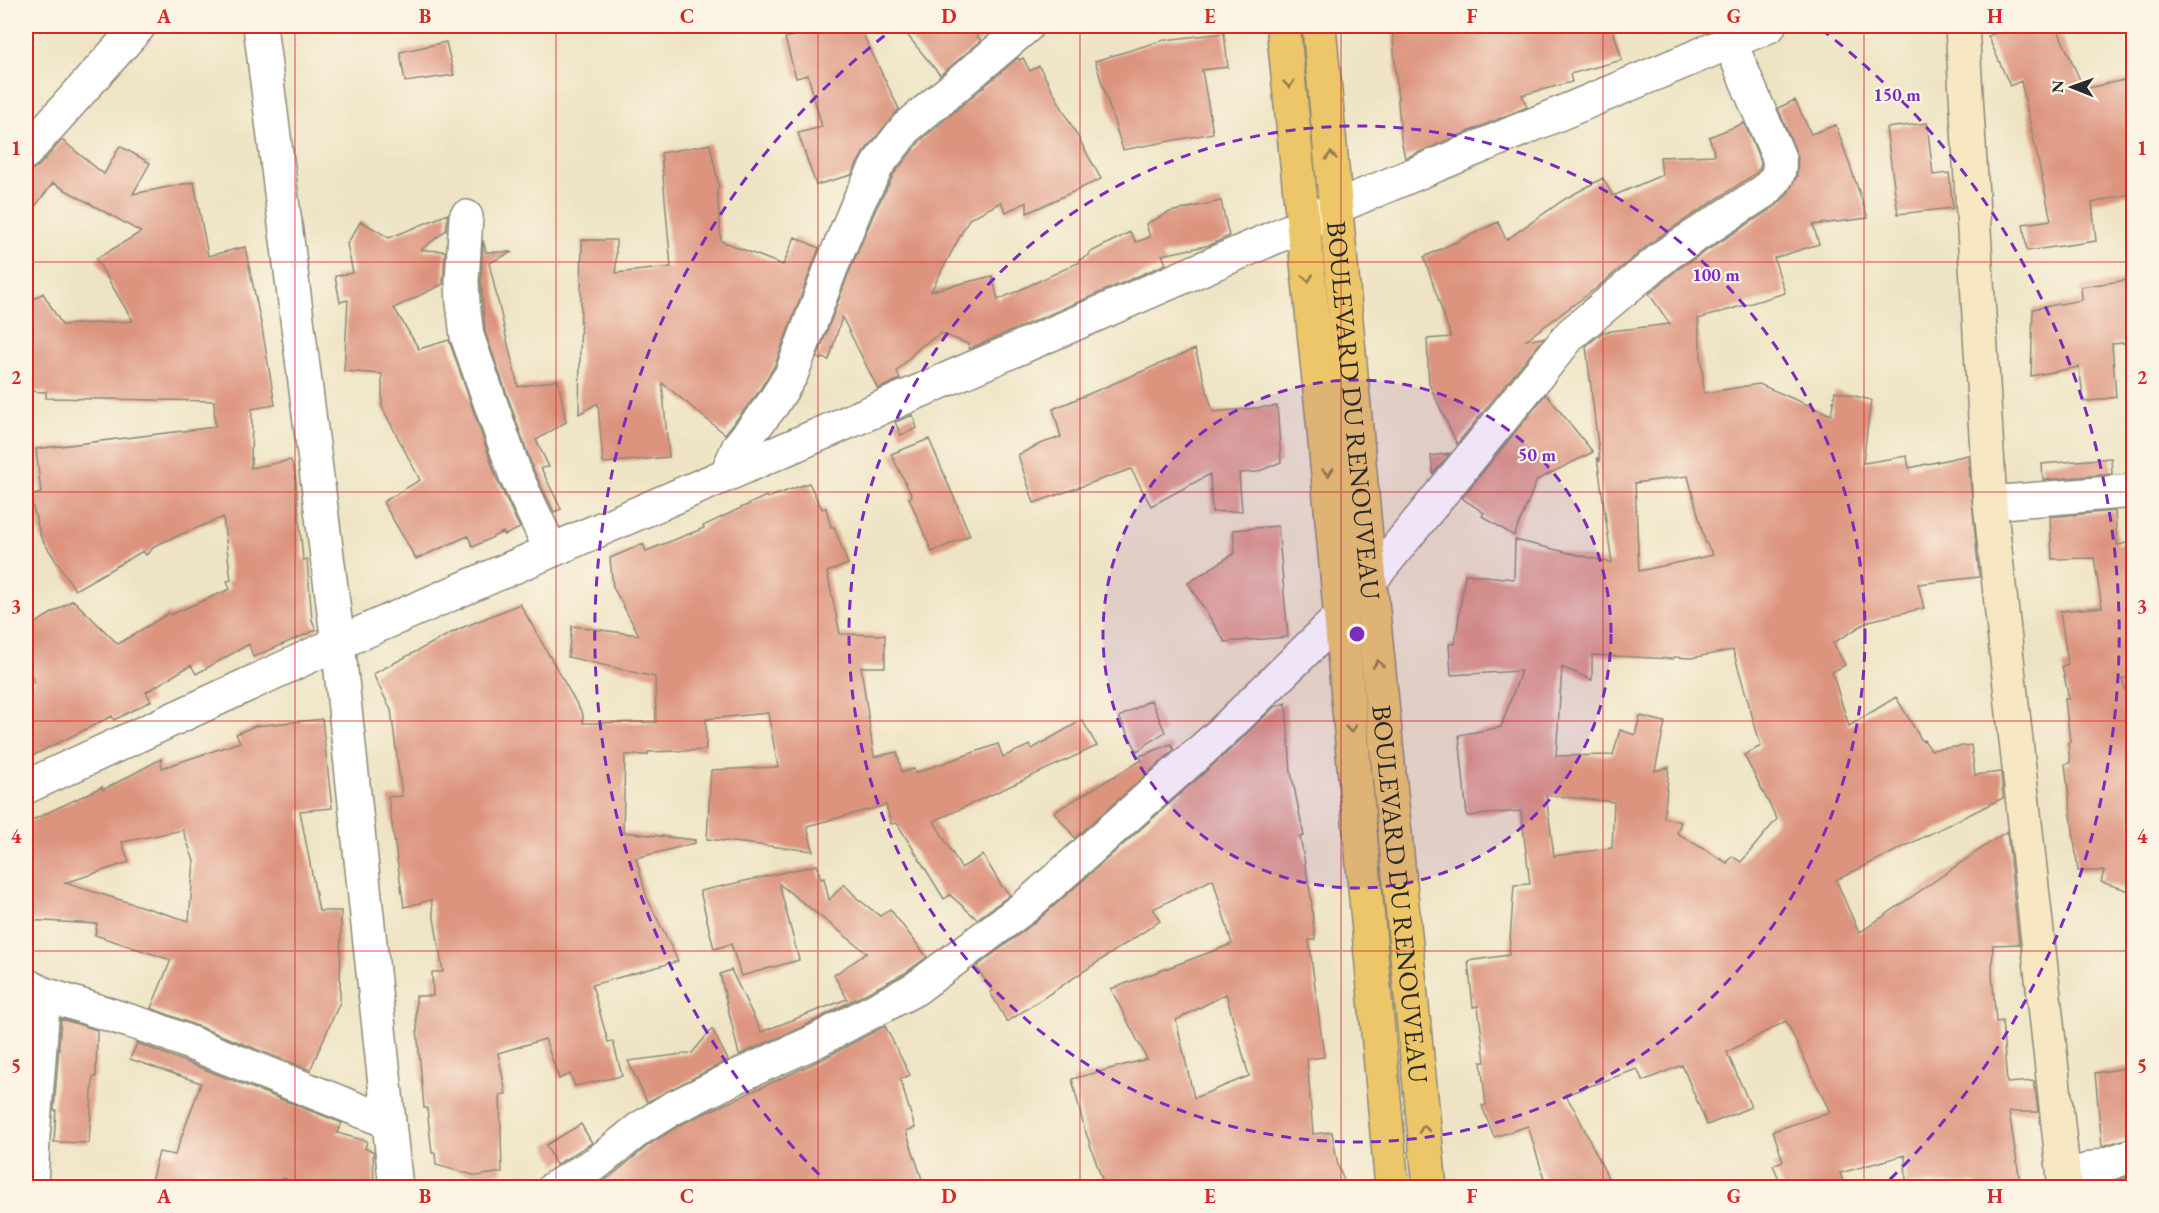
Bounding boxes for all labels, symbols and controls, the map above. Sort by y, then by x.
text: A [156,3,172,29]
text: B [419,3,431,29]
text: C [680,3,694,29]
text: D [941,3,957,29]
text: E [1204,3,1216,29]
text: F [1467,3,1478,29]
text: G [1727,3,1741,29]
text: H [1987,3,2003,29]
north arrow [2042,57,2102,117]
one-way arrow [1282,79,1295,88]
text: N [2047,80,2068,93]
text: 150 m [1873,83,1921,106]
text: 1 [11,135,21,161]
text: 1 [2137,135,2147,161]
one-way arrow [1325,151,1338,160]
street label: BOULEVARD DU RENOUVEAU [1320,220,1389,601]
text: 100 m [1692,263,1740,286]
one-way arrow [1301,273,1314,282]
text: 2 [11,364,22,390]
text: 2 [2137,364,2148,390]
text: 50 m [1518,443,1556,466]
one-way arrow [1321,467,1334,476]
text: 3 [11,593,21,619]
text: 3 [2137,593,2147,619]
centre of rings [1347,624,1367,644]
one-way arrow [1372,659,1385,668]
street label: BOULEVARD DU RENOUVEAU [1365,703,1437,1085]
one-way arrow [1344,724,1357,733]
text: 4 [11,823,22,849]
text: 4 [2137,823,2148,849]
text: 5 [11,1052,21,1078]
text: 5 [2137,1052,2147,1078]
one-way arrow [1418,1125,1431,1134]
text: A [156,1183,172,1209]
text: B [419,1183,431,1209]
text: C [680,1183,694,1209]
text: D [941,1183,957,1209]
text: E [1204,1183,1216,1209]
text: F [1467,1183,1478,1209]
text: G [1727,1183,1741,1209]
text: H [1987,1183,2003,1209]

